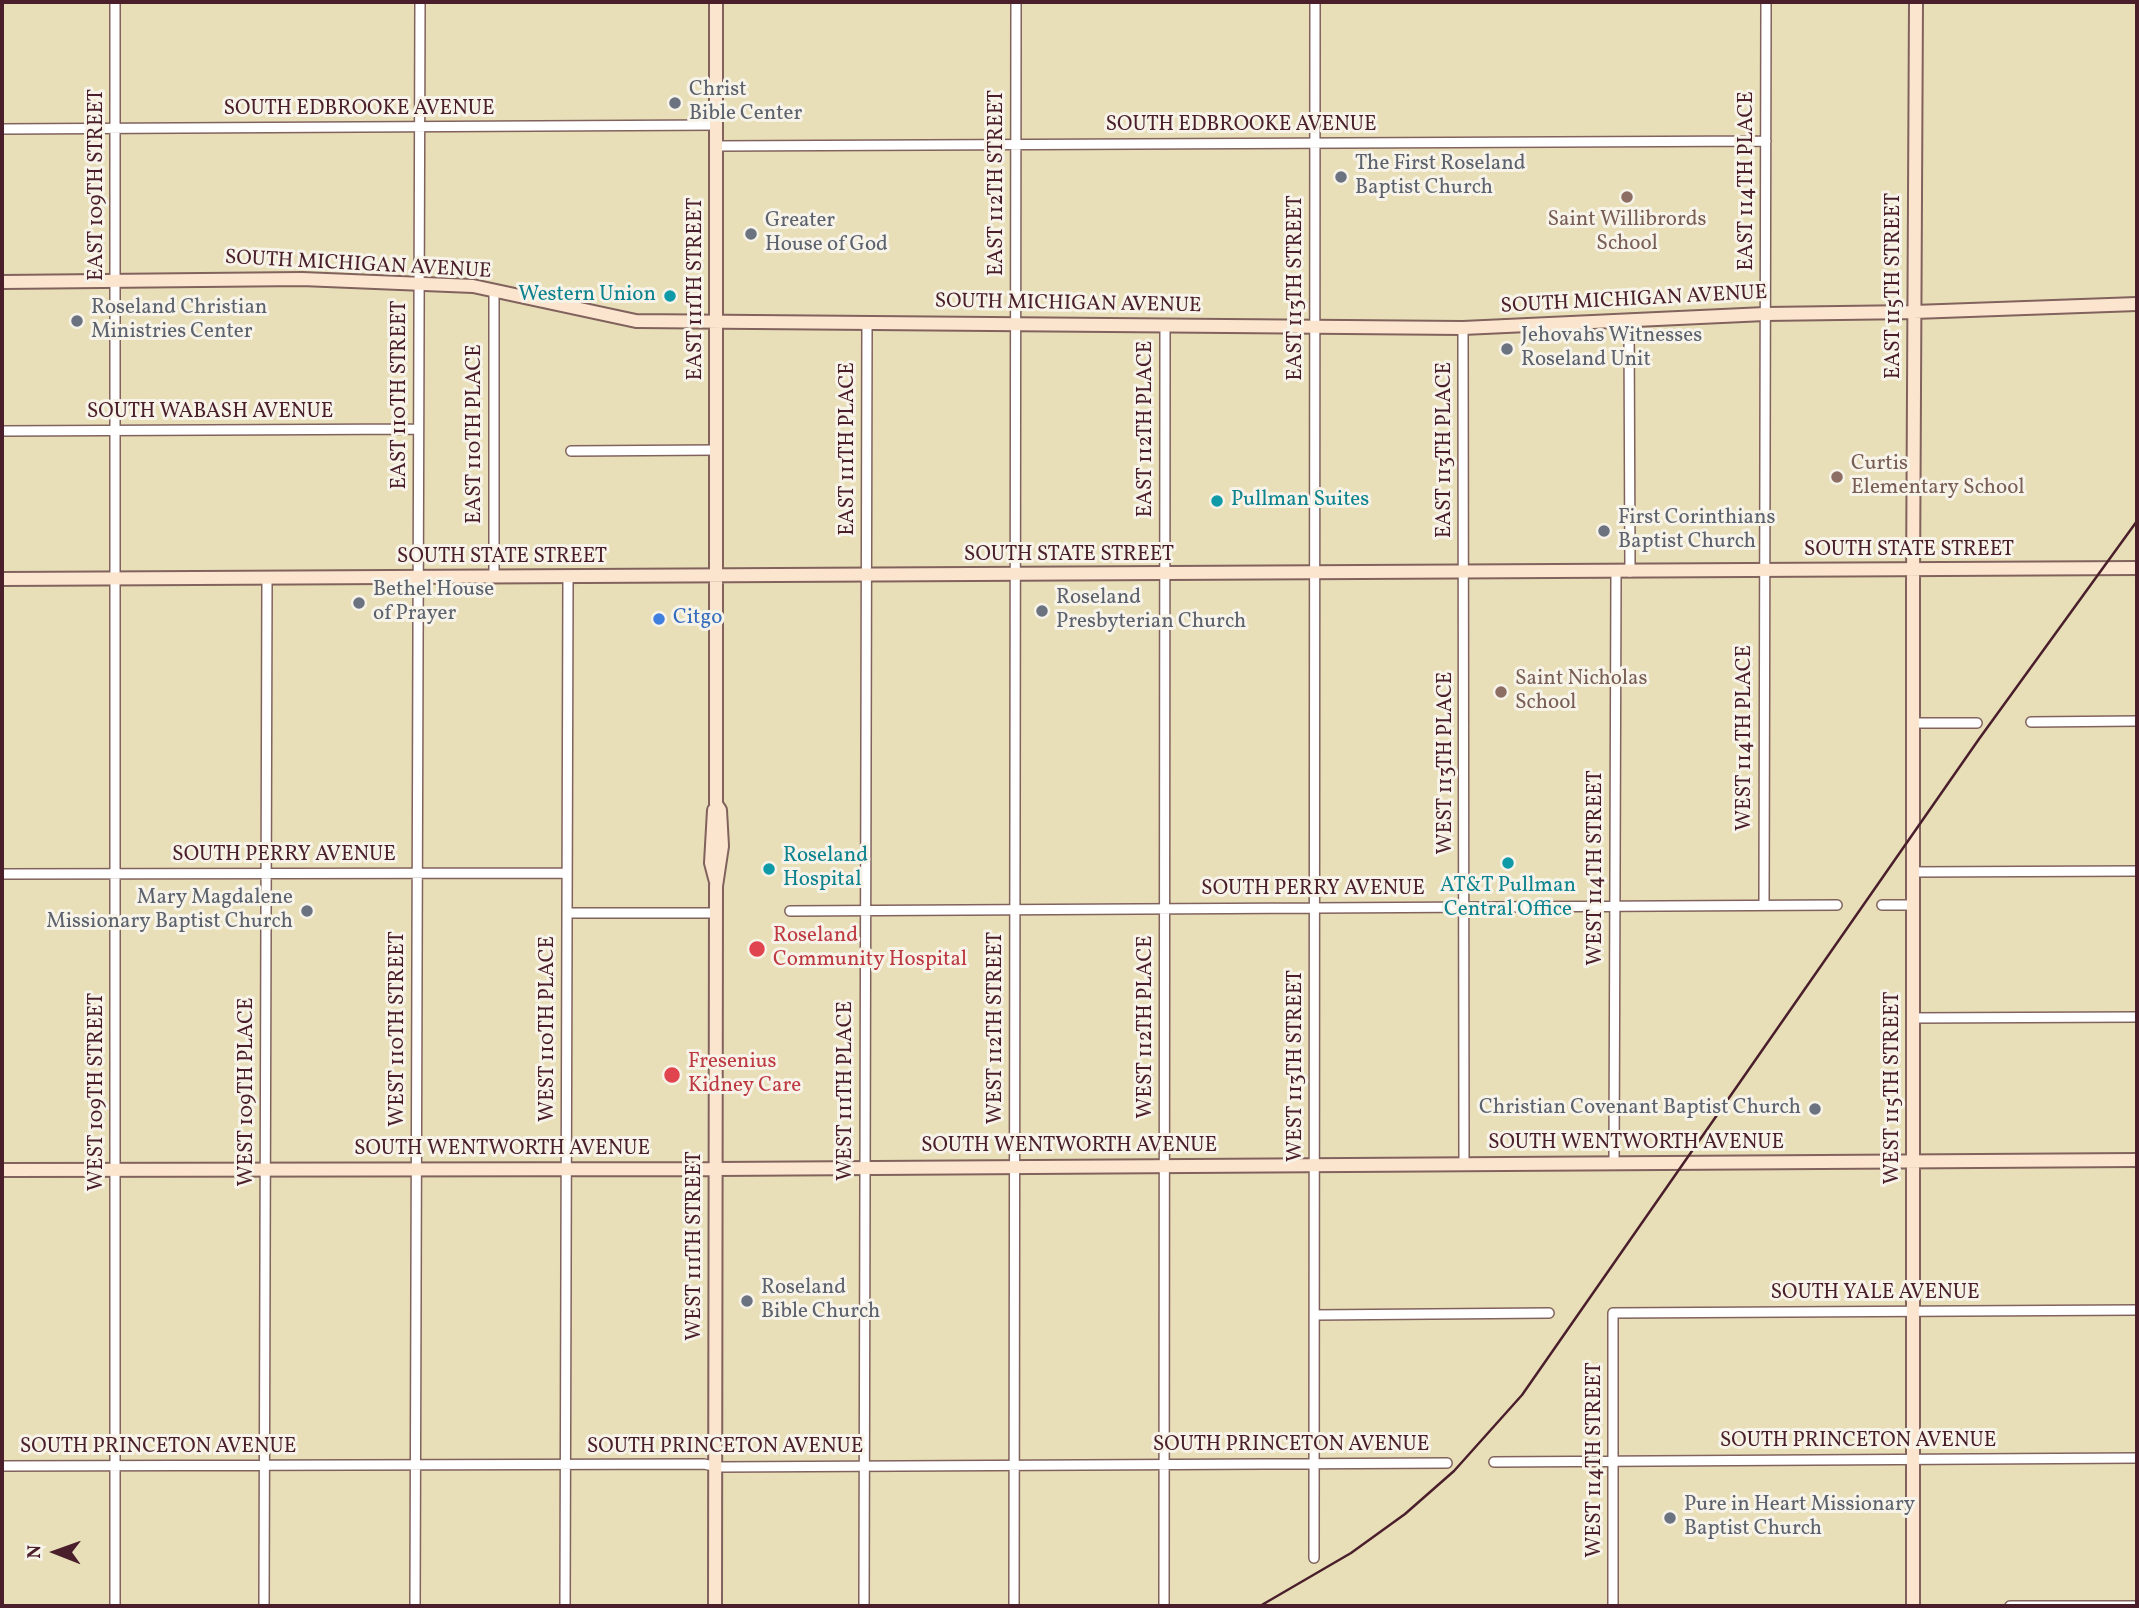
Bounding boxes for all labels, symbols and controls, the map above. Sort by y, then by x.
place label: Christ Bible Center [689,78,802,128]
street label: EAST 109TH STREET [85,89,111,281]
street label: EAST 112TH STREET [985,90,1011,276]
street label: EAST 114TH PLACE [1735,91,1761,271]
marker: Christ Bible Center [667,95,683,111]
street label: SOUTH EDBROOKE AVENUE [223,97,495,123]
street label: SOUTH EDBROOKE AVENUE [1105,113,1377,139]
place label: The First Roseland Baptist Church [1355,152,1526,202]
marker: The First Roseland Baptist Church [1333,169,1349,185]
marker: Saint Willibrords School [1619,189,1635,205]
street label: EAST 115TH STREET [1882,193,1908,379]
street label: EAST 113TH STREET [1284,195,1310,381]
street label: EAST 111TH STREET [684,198,710,380]
place label: Saint Willibrords School [1547,208,1707,258]
place label: Greater House of God [765,209,888,259]
marker: Greater House of God [743,226,759,242]
street label: SOUTH MICHIGAN AVENUE [224,246,492,286]
street label: SOUTH MICHIGAN AVENUE [1500,281,1768,321]
place label: Western Union [518,283,656,309]
marker: Western Union [662,288,678,304]
street label: SOUTH MICHIGAN AVENUE [934,290,1202,320]
place label: Roseland Christian Ministries Center [91,296,267,346]
street label: EAST 110TH STREET [388,300,414,490]
marker: Roseland Christian Ministries Center [69,313,85,329]
place label: Jehovahs Witnesses Roseland Unit [1521,324,1702,374]
street label: EAST 112TH PLACE [1134,341,1160,517]
marker: Jehovahs Witnesses Roseland Unit [1499,341,1515,357]
street label: EAST 110TH PLACE [463,344,489,524]
street label: EAST 111TH PLACE [836,362,862,536]
street label: EAST 113TH PLACE [1433,362,1459,538]
street label: SOUTH WABASH AVENUE [87,400,333,426]
place label: Curtis Elementary School [1851,452,2025,502]
marker: Curtis Elementary School [1829,469,1845,485]
place label: Pullman Suites [1231,488,1369,514]
marker: Pullman Suites [1209,493,1225,509]
place label: First Corinthians Baptist Church [1618,506,1776,556]
marker: First Corinthians Baptist Church [1596,523,1612,539]
street label: SOUTH STATE STREET [1804,538,2014,564]
street label: SOUTH STATE STREET [964,543,1174,569]
street label: SOUTH STATE STREET [397,545,607,571]
place label: Bethel House of Prayer [373,578,494,628]
place label: Roseland Presbyterian Church [1056,586,1246,636]
marker: Bethel House of Prayer [351,595,367,611]
marker: Roseland Presbyterian Church [1034,603,1050,619]
place label: Citgo [673,606,722,632]
marker: Citgo [651,611,667,627]
street label: WEST 114TH PLACE [1733,645,1759,831]
place label: Saint Nicholas School [1515,667,1647,717]
street label: WEST 113TH PLACE [1434,672,1460,854]
marker: Saint Nicholas School [1493,684,1509,700]
street label: WEST 114TH STREET [1584,770,1610,966]
street label: SOUTH PERRY AVENUE [172,843,396,869]
place label: Roseland Hospital [783,844,868,894]
marker: AT&T Pullman Central Office [1500,855,1516,871]
marker: Roseland Hospital [761,861,777,877]
place label: AT&T Pullman Central Office [1440,874,1576,924]
street label: SOUTH PERRY AVENUE [1201,877,1425,903]
place label: Mary Magdalene Missionary Baptist Church [46,886,293,936]
marker: Mary Magdalene Missionary Baptist Church [299,903,315,919]
place label: Roseland Community Hospital [773,924,967,974]
street label: WEST 110TH STREET [386,931,412,1127]
street label: WEST 112TH STREET [984,932,1010,1124]
street label: WEST 112TH PLACE [1134,935,1160,1119]
street label: WEST 110TH PLACE [536,936,562,1122]
marker: Roseland Community Hospital [747,939,767,959]
street label: WEST 113TH STREET [1284,970,1310,1162]
street label: WEST 115TH STREET [1881,991,1907,1185]
street label: WEST 109TH STREET [85,993,111,1191]
street label: WEST 109TH PLACE [235,997,261,1187]
street label: WEST 111TH PLACE [834,1001,860,1181]
place label: Fresenius Kidney Care [688,1050,801,1100]
marker: Fresenius Kidney Care [662,1065,682,1085]
place label: Christian Covenant Baptist Church [1479,1096,1801,1122]
marker: Christian Covenant Baptist Church [1807,1101,1823,1117]
street label: SOUTH WENTWORTH AVENUE [1488,1131,1784,1157]
street label: SOUTH WENTWORTH AVENUE [921,1134,1217,1160]
street label: SOUTH WENTWORTH AVENUE [354,1137,650,1163]
street label: WEST 111TH STREET [683,1151,709,1341]
place label: Roseland Bible Church [761,1276,880,1326]
street label: SOUTH YALE AVENUE [1770,1281,1980,1307]
marker: Roseland Bible Church [739,1293,755,1309]
street label: WEST 114TH STREET [1583,1362,1609,1558]
street label: SOUTH PRINCETON AVENUE [1720,1429,1996,1455]
street label: SOUTH PRINCETON AVENUE [1153,1433,1429,1459]
street label: SOUTH PRINCETON AVENUE [20,1435,296,1461]
street label: SOUTH PRINCETON AVENUE [587,1435,863,1461]
place label: Pure in Heart Missionary Baptist Church [1684,1493,1915,1543]
marker: Pure in Heart Missionary Baptist Church [1662,1510,1678,1526]
north arrow [21,1517,91,1587]
text: N [22,1545,48,1559]

